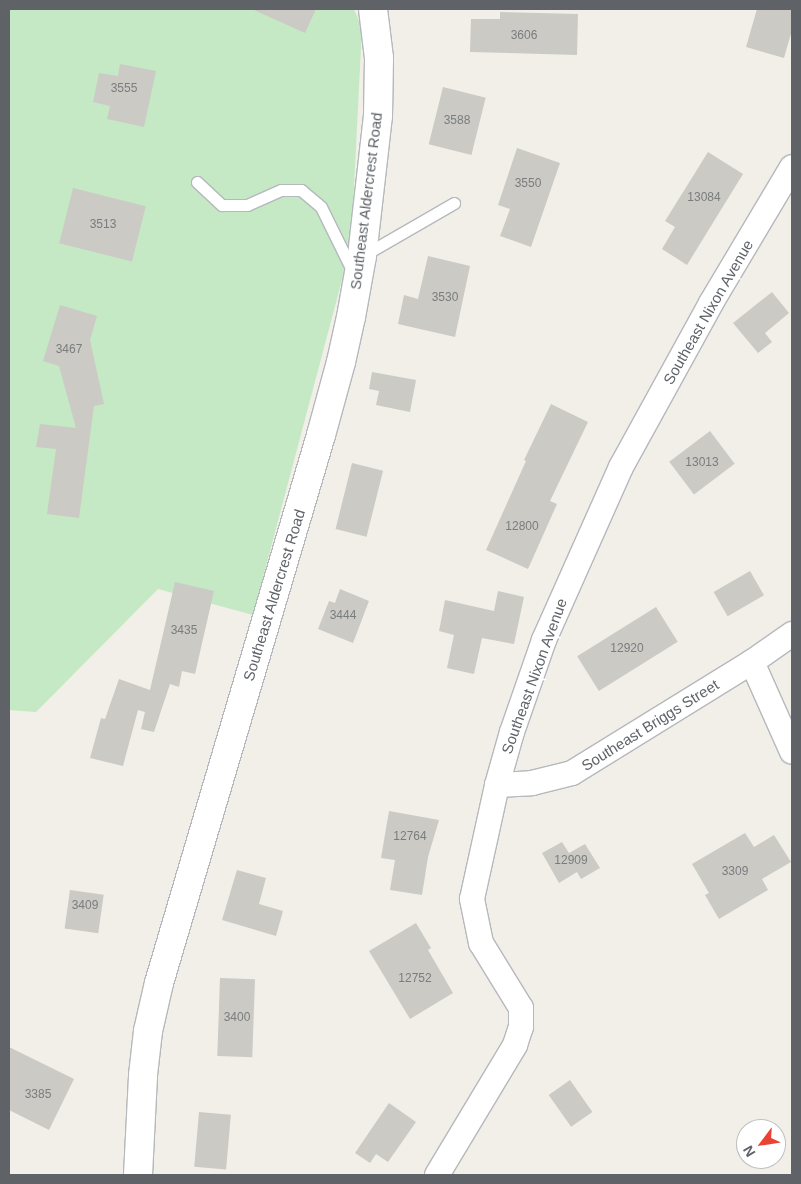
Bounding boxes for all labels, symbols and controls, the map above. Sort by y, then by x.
house number: 3606 [511,29,537,43]
house number: 3555 [111,82,137,96]
street label: Southeast Aldercrest Road [346,111,386,291]
house number: 3588 [444,114,470,128]
house number: 3550 [515,177,541,191]
house number: 13084 [687,191,721,205]
house number: 3513 [90,218,116,232]
street label: Southeast Nixon Avenue [659,236,757,388]
house number: 3530 [432,291,458,305]
house number: 3467 [56,343,82,357]
house number: 13013 [685,456,719,470]
street label: Southeast Aldercrest Road [239,507,309,683]
house number: 12800 [505,520,539,534]
street label: Southeast Nixon Avenue [497,595,571,757]
house number: 3444 [330,609,356,623]
house number: 3435 [171,624,197,638]
house number: 12920 [610,642,644,656]
street label: Southeast Briggs Street [578,675,722,775]
house number: 12764 [393,830,427,844]
house number: 12909 [554,854,588,868]
house number: 3309 [722,865,748,879]
house number: 3409 [72,899,98,913]
house number: 12752 [398,972,432,986]
house number: 3400 [224,1011,250,1025]
house number: 3385 [25,1088,51,1102]
north arrow [736,1119,786,1169]
text: N [740,1143,758,1160]

